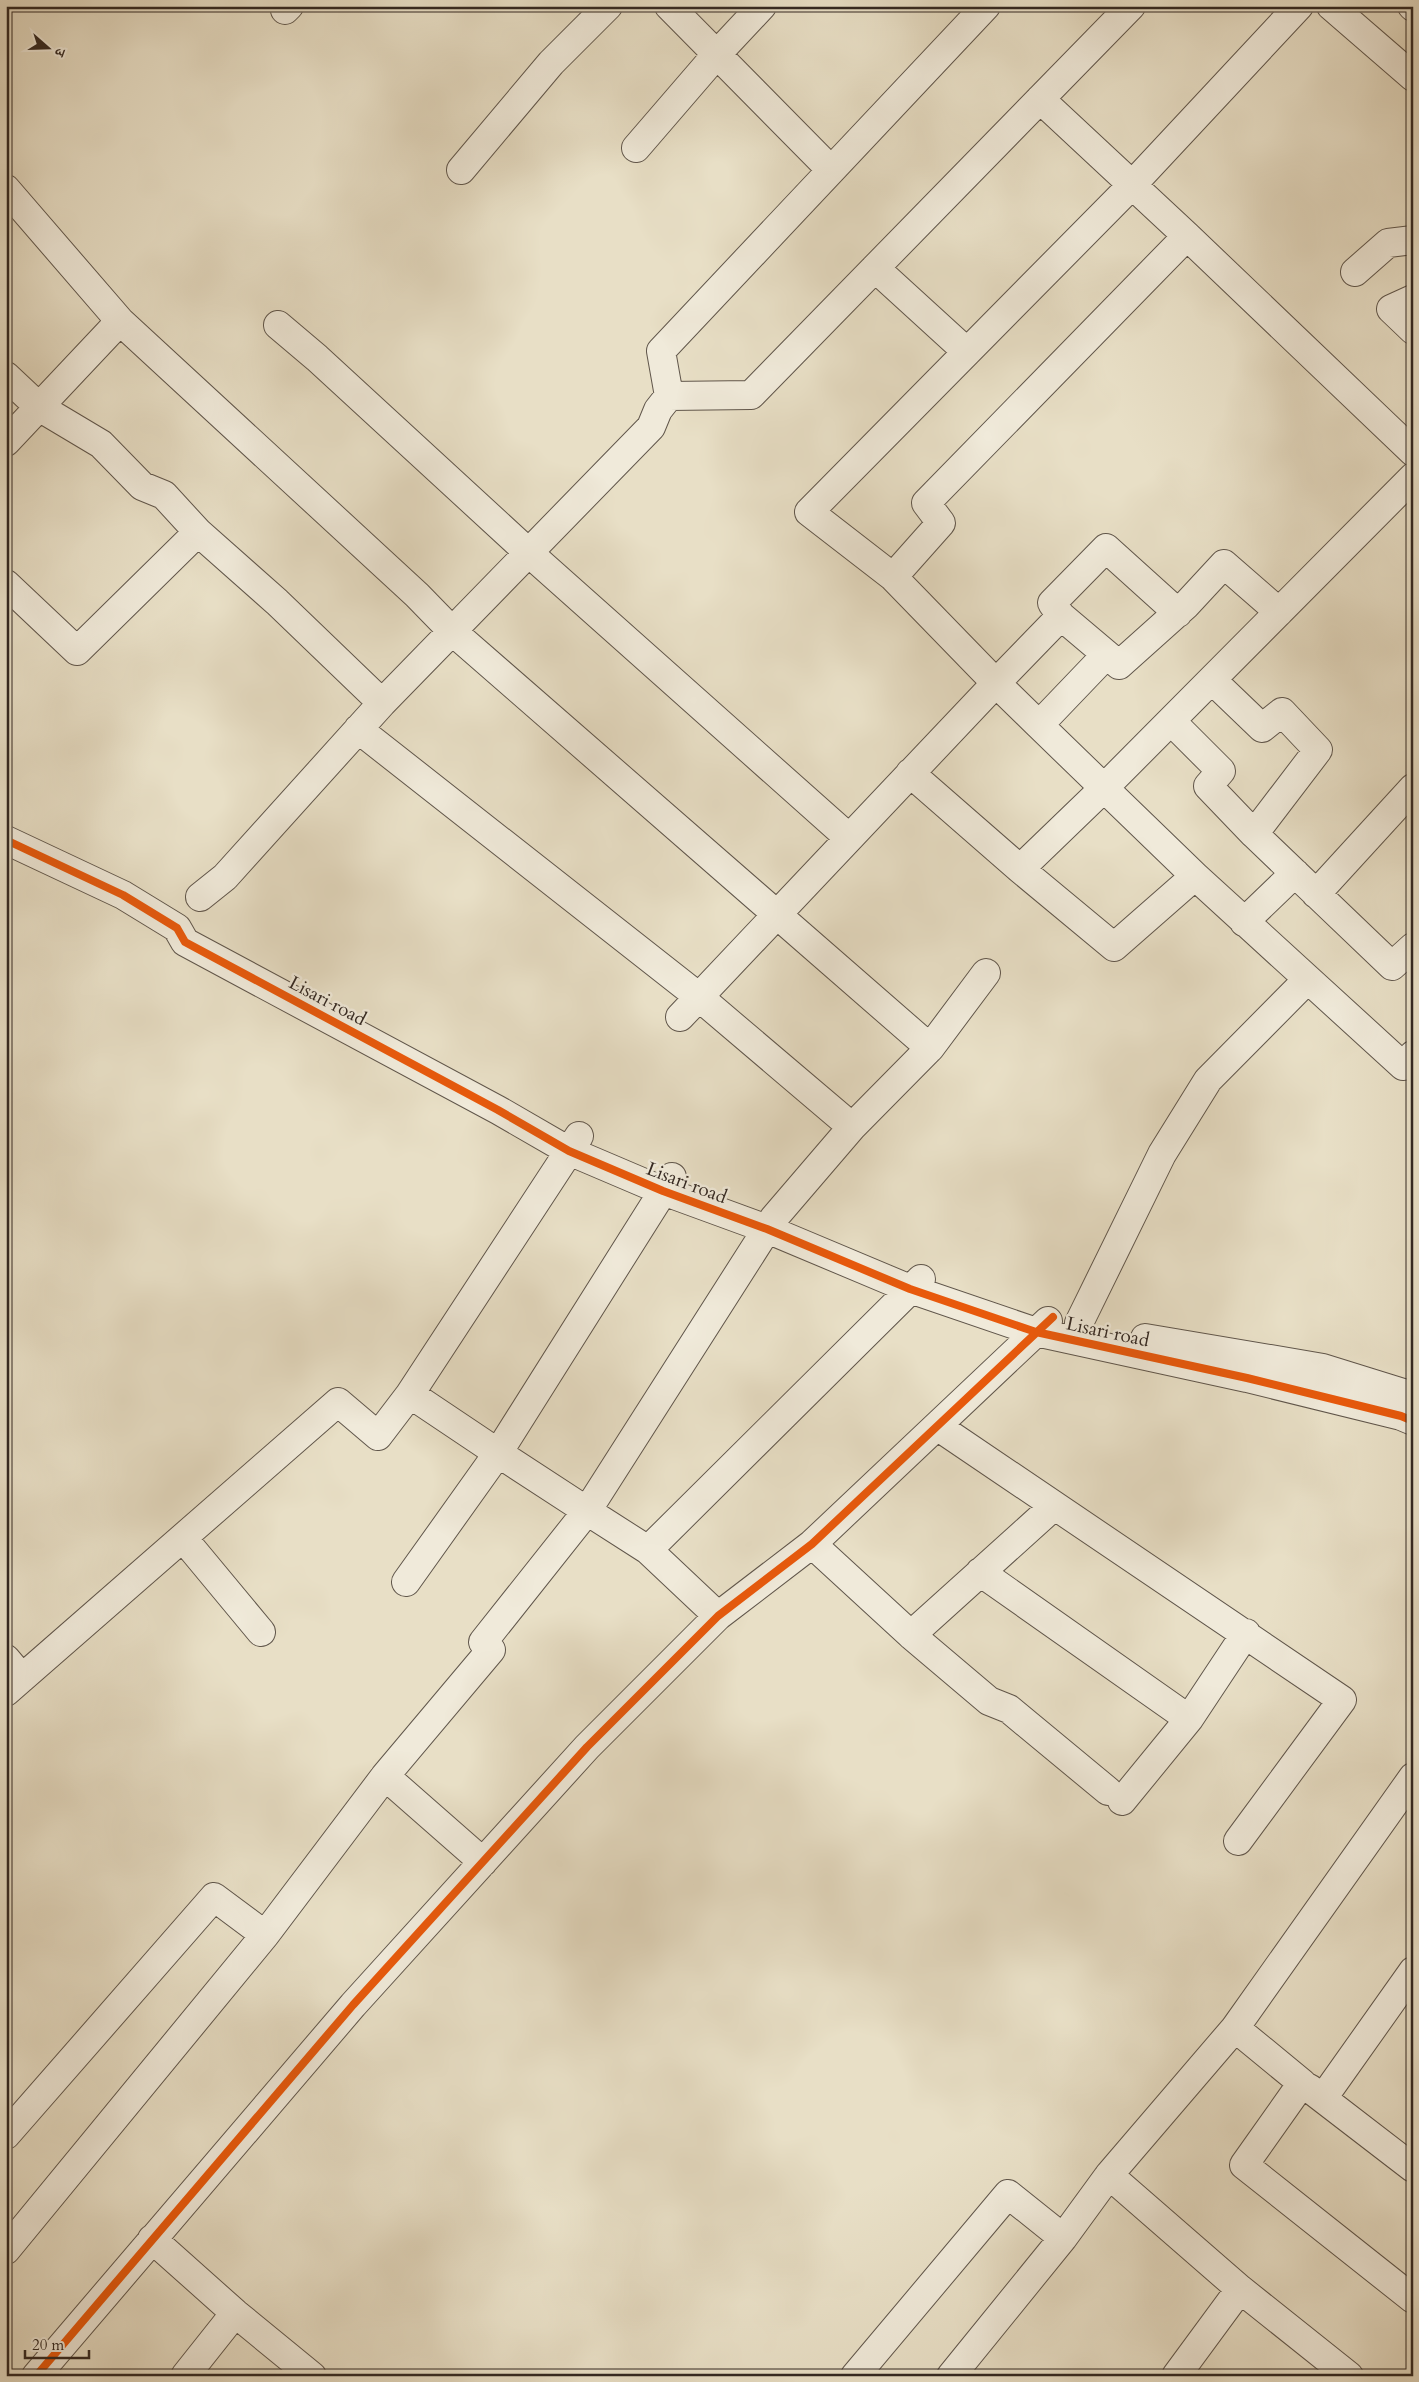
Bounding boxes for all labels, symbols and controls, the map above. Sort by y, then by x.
north arrow [22,22,72,72]
text: उ [49,45,70,60]
street label: Lisari road [284,970,371,1032]
street label: Lisari road [643,1156,731,1210]
street label: Lisari road [1064,1310,1152,1353]
scale bar [25,2327,89,2359]
text: 20 m [32,2335,64,2355]

